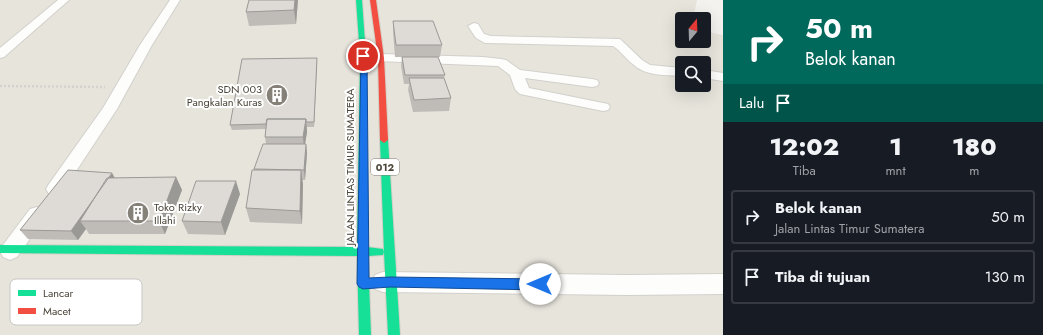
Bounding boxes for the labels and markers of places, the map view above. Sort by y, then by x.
pin [346,39,380,73]
place label: SDN 003 Pangkalan Kuras [187,81,263,110]
building icon: SDN 003 Pangkalan Kuras [264,82,290,108]
place label: Toko Rizky Illahi [154,199,202,228]
building icon: Toko Rizky Illahi [125,200,151,226]

